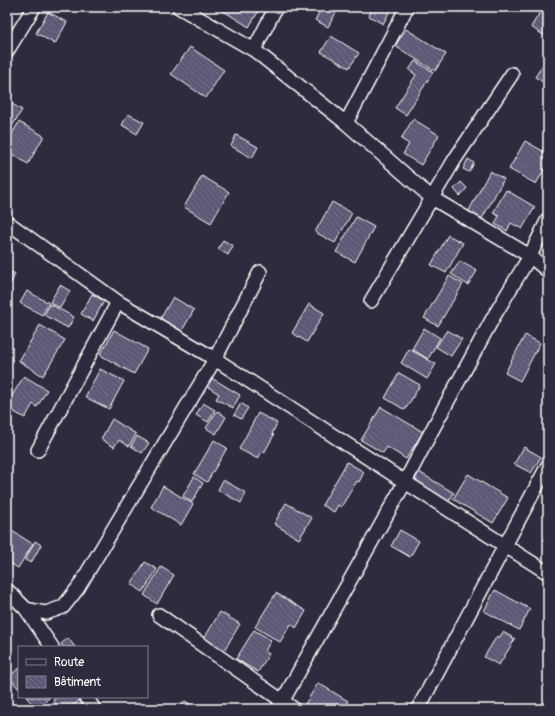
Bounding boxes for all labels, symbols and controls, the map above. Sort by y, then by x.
legend [18,646,148,698]
text: Route [54,655,84,670]
text: Bâtiment [54,675,101,690]

